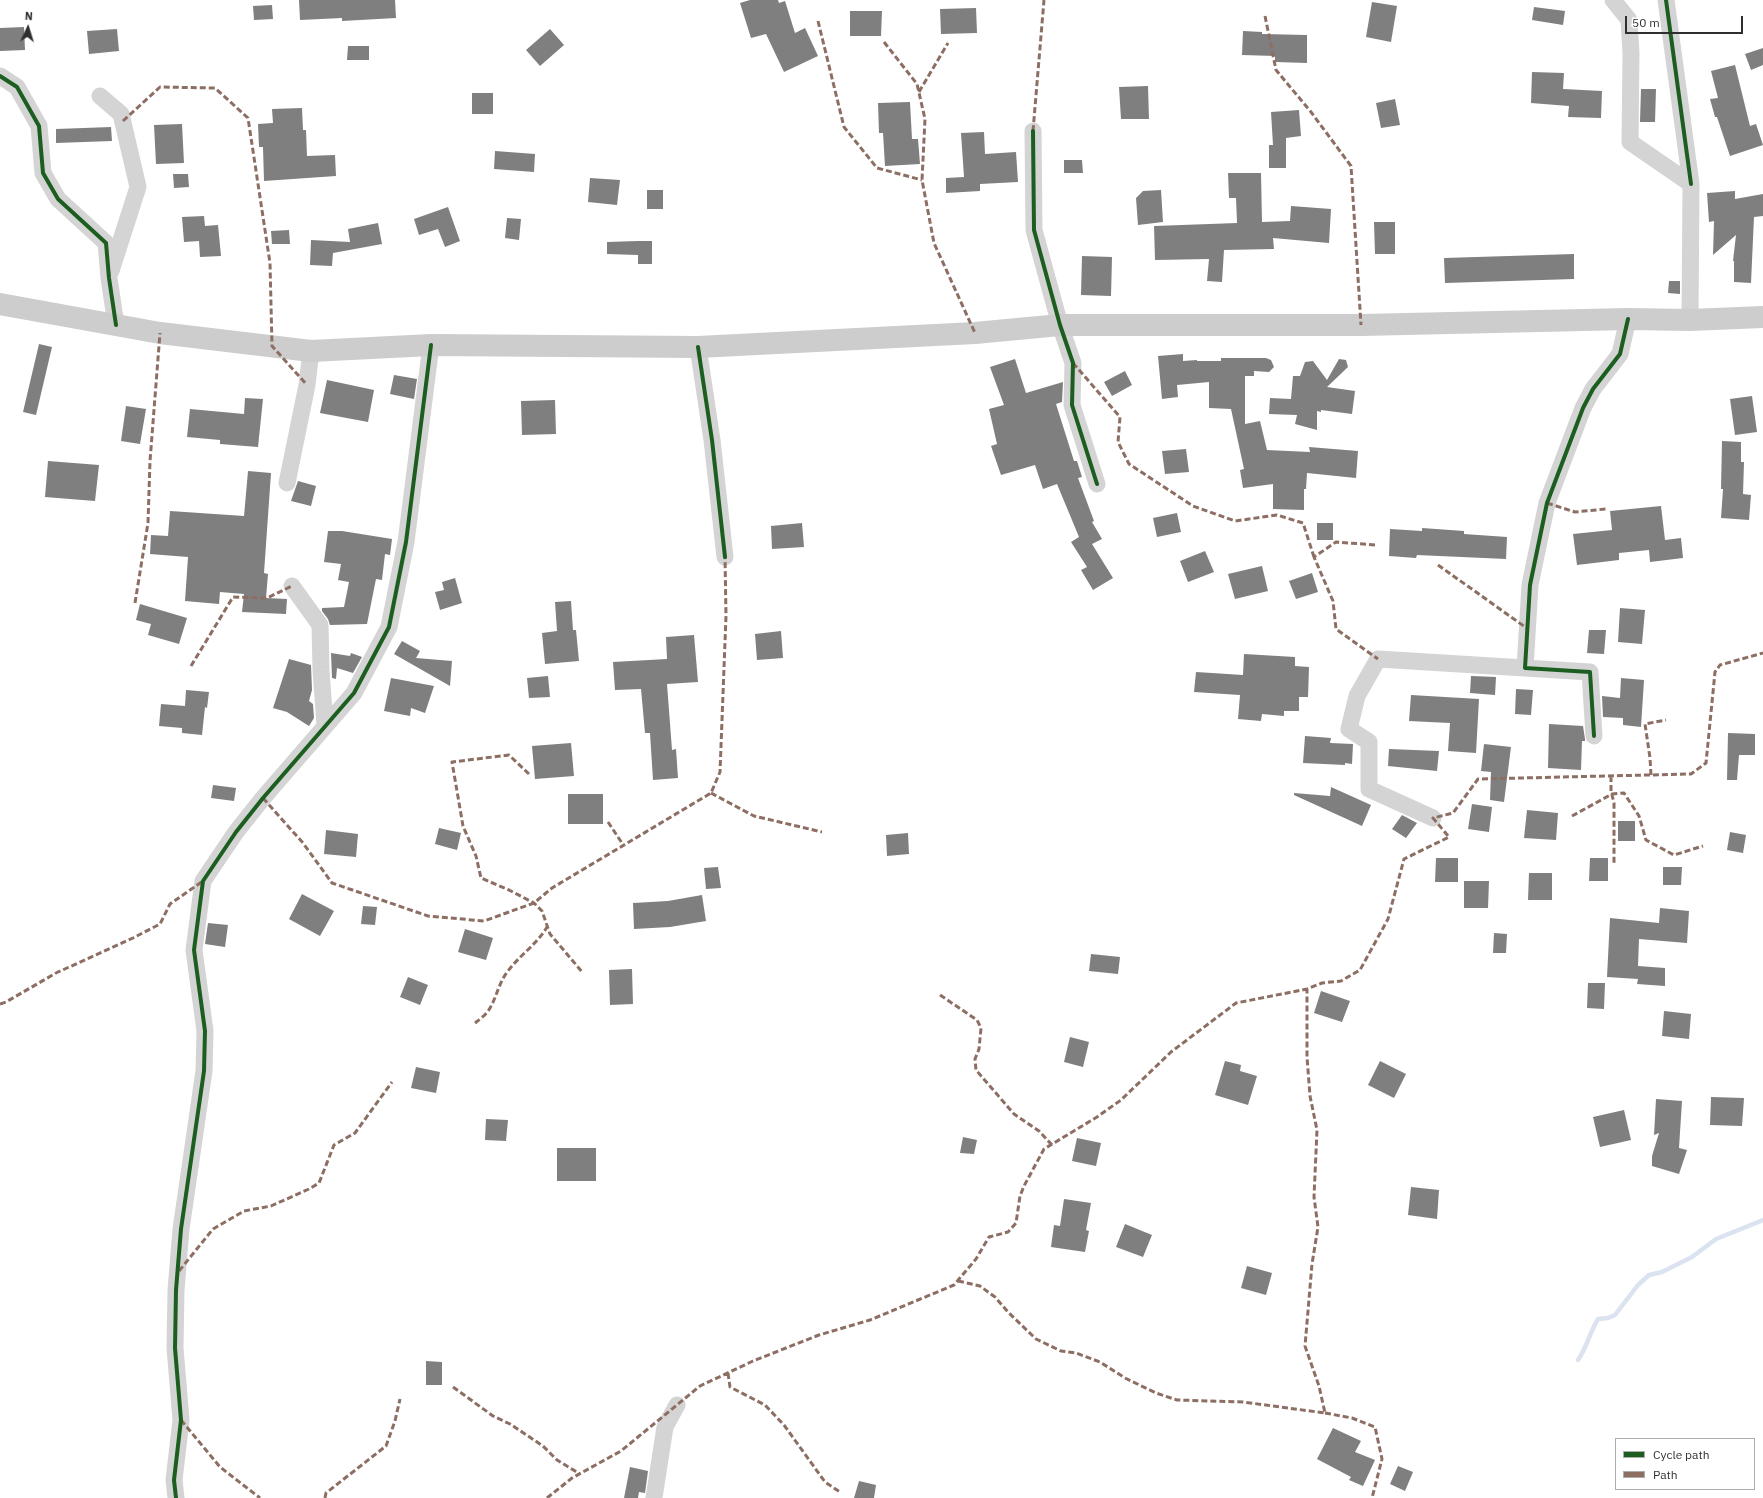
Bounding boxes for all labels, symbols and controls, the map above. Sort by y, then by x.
north arrow [8,8,48,48]
scale bar [1627,8,1745,34]
text: N [24,9,33,23]
text: 50 m [1632,15,1660,30]
legend [1615,1438,1755,1490]
text: Cycle path [1653,1447,1710,1462]
text: Path [1653,1467,1678,1482]

